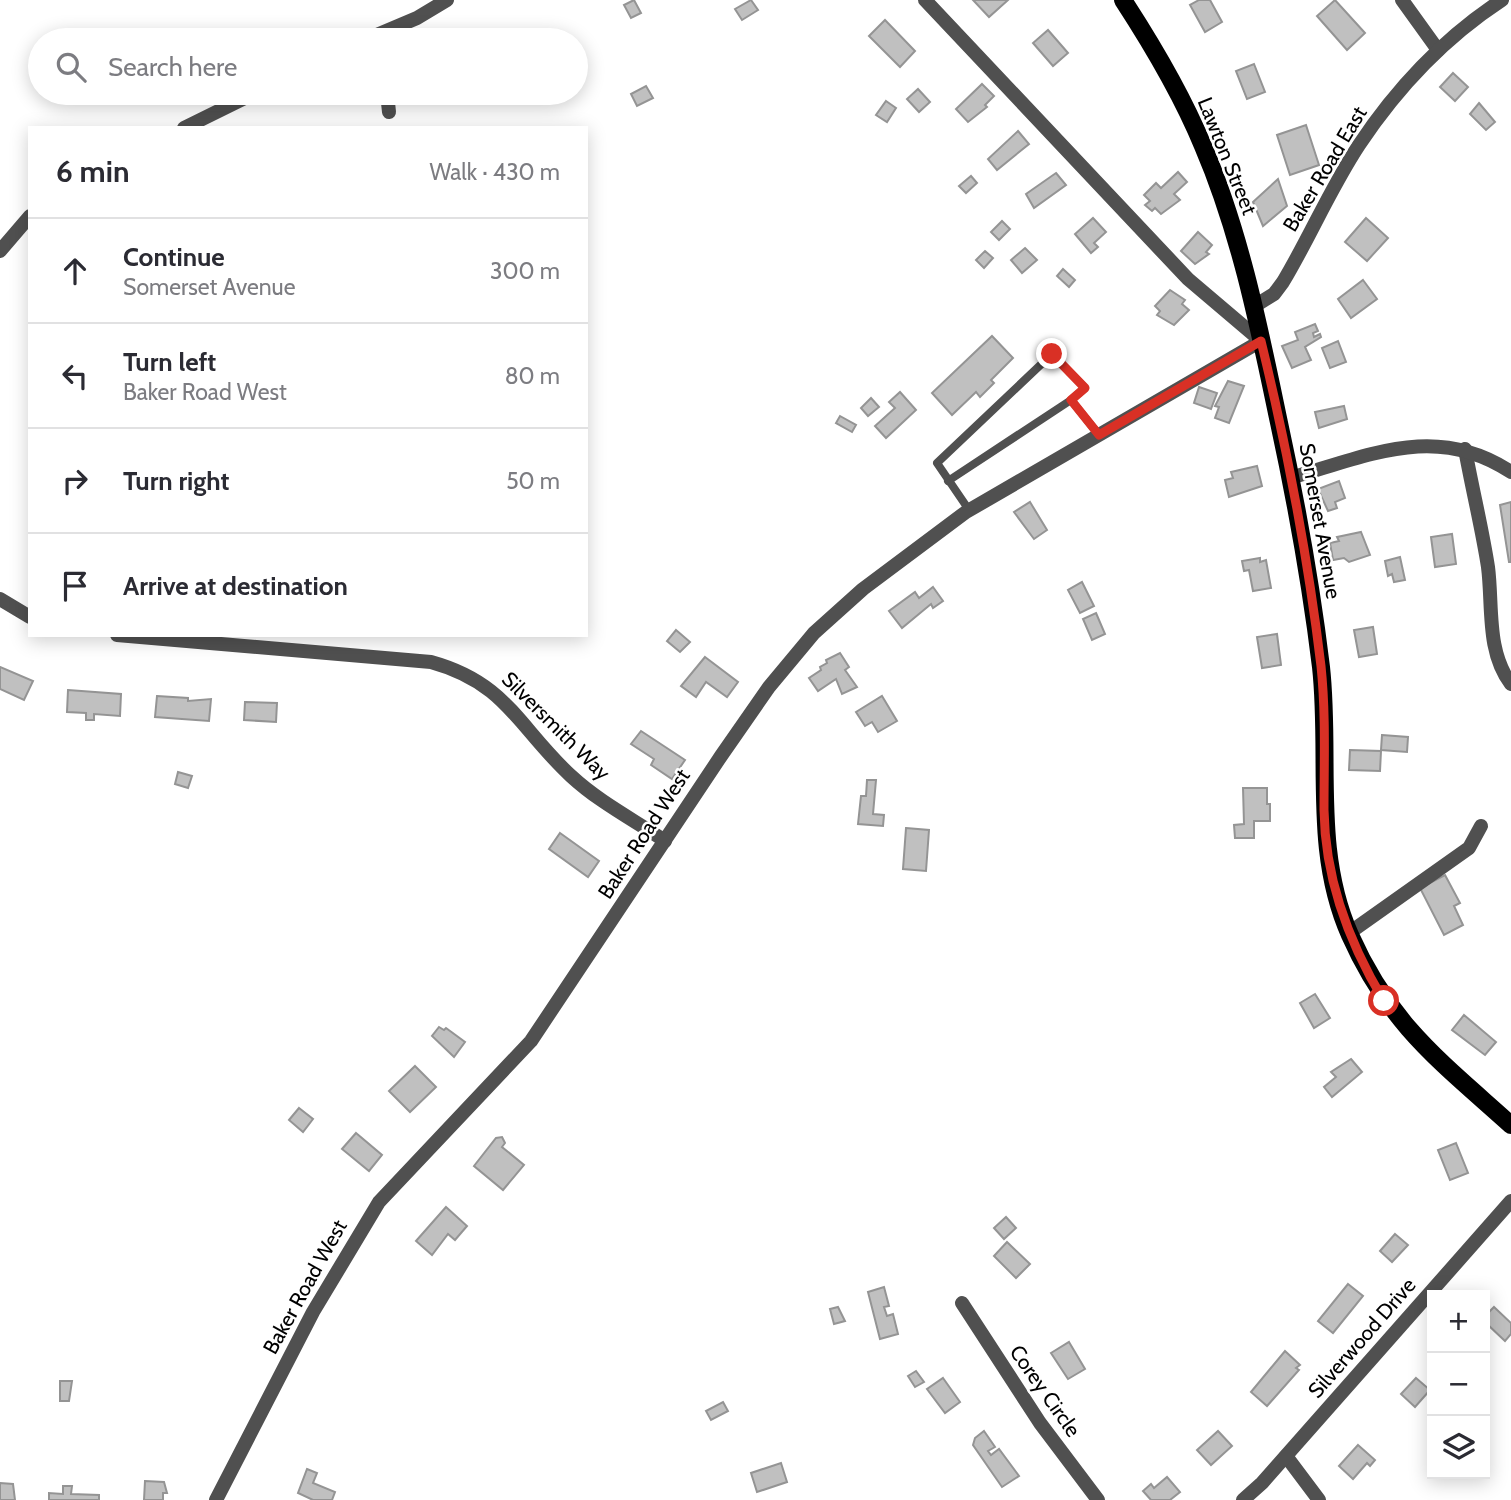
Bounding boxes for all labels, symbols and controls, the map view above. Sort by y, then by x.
search box [28,28,588,105]
icon: search [52,48,90,86]
text: Search here [108,51,237,83]
street label: Lawton Street [1193,93,1262,218]
street label: Baker Road East [1277,102,1372,236]
text: 6 min [56,153,129,190]
text: Walk · 430 m [429,158,560,186]
text: Continue [123,241,225,273]
icon: ahead [56,252,94,290]
text: 300 m [490,257,560,285]
text: Somerset Avenue [123,273,295,301]
route end [1036,338,1067,369]
text: Turn left [123,346,216,378]
icon: left [56,357,94,395]
text: 80 m [505,362,560,390]
text: Baker Road West [123,378,287,406]
street label: Somerset Avenue [1295,441,1347,601]
icon: right [56,462,94,500]
text: Turn right [123,465,229,497]
text: 50 m [506,467,560,495]
icon: arrive [56,567,94,605]
text: Arrive at destination [123,570,348,602]
street label: Silversmith Way [497,666,616,785]
street label: Baker Road West [592,764,695,903]
route start [1368,985,1399,1016]
street label: Baker Road West [257,1215,352,1358]
street label: Silverwood Drive [1303,1272,1421,1403]
map controls [1427,1290,1490,1479]
button: + [1427,1290,1490,1353]
street label: Corey Circle [1005,1340,1086,1442]
button: − [1427,1353,1490,1416]
button: layers [1427,1416,1490,1479]

